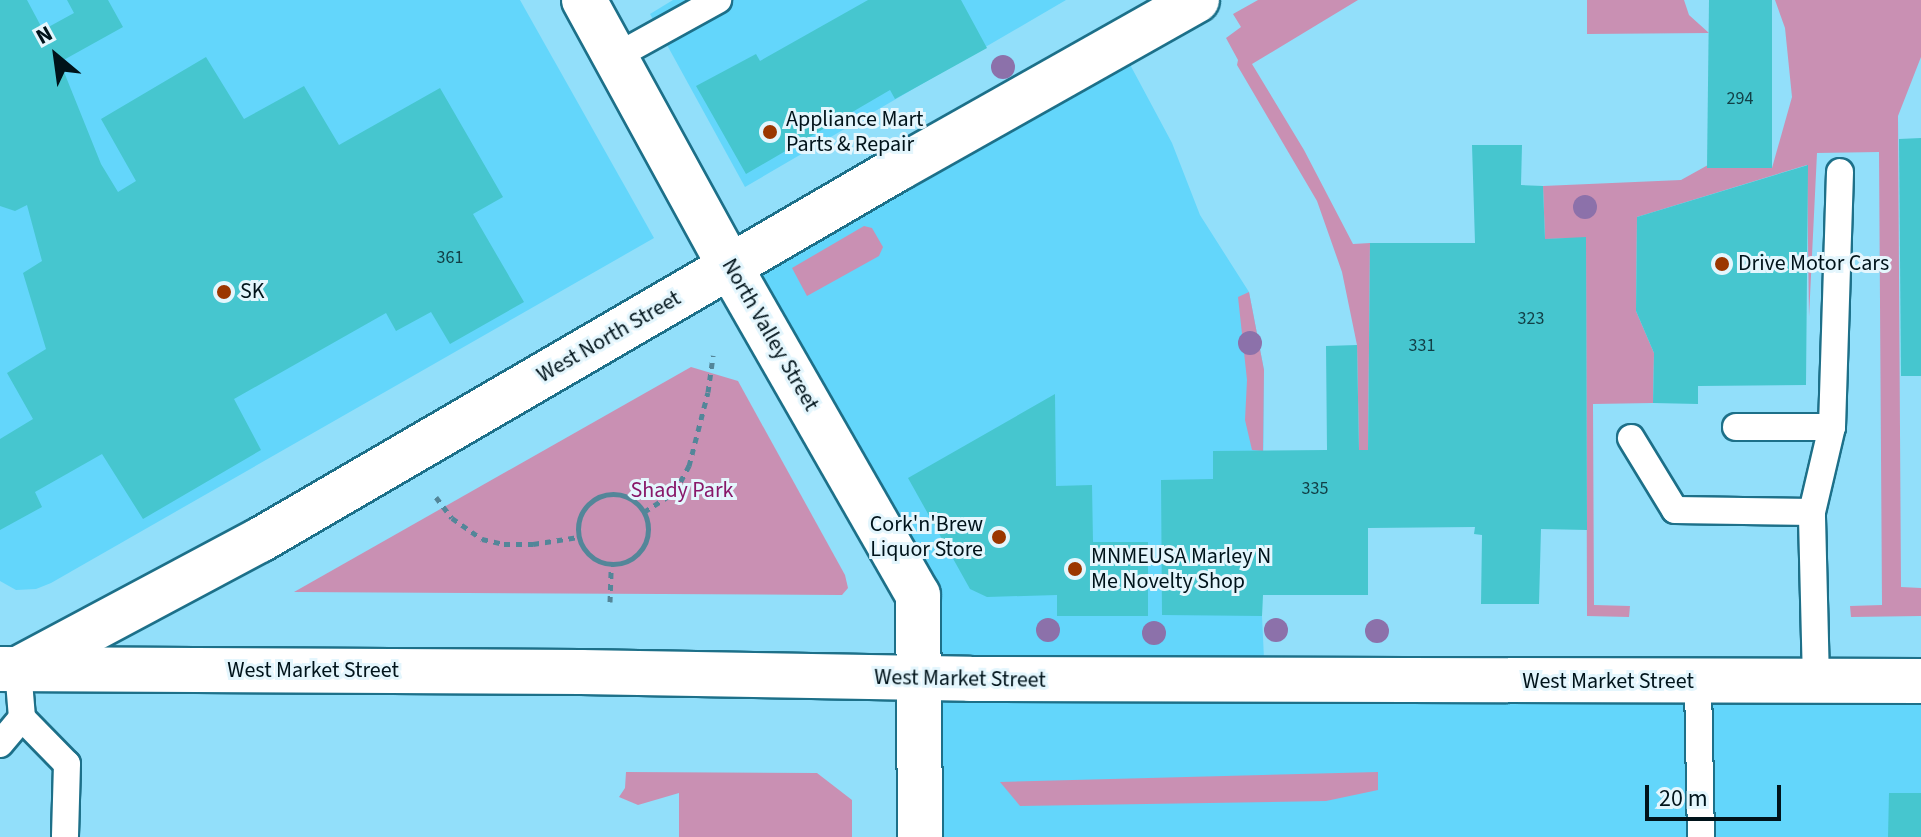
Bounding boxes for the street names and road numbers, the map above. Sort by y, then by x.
street label: North Valley Street [716,254,824,416]
street label: West North Street [532,285,686,389]
street label: West Market Street [227,658,399,684]
street label: West Market Street [874,664,1046,694]
street label: West Market Street [1522,669,1694,695]

